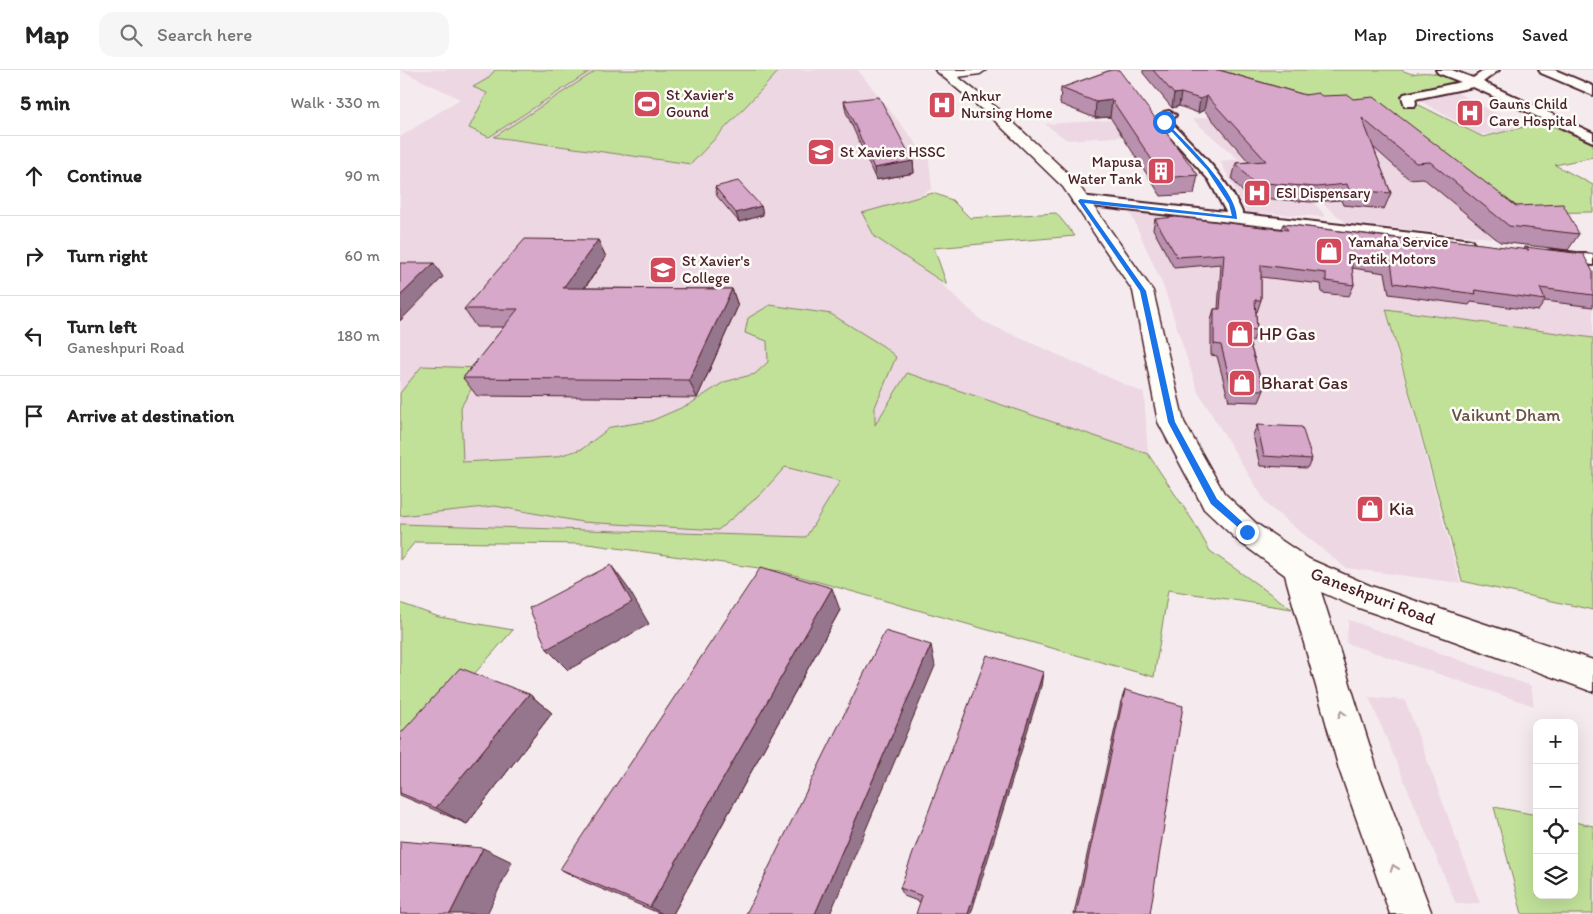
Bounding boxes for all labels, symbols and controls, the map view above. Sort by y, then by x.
search box [99,12,449,57]
text: Map [25,20,69,49]
icon: search [117,21,145,49]
text: Search here [157,23,252,46]
text: Map [1354,24,1387,46]
text: Directions [1415,24,1494,46]
text: Saved [1522,24,1568,46]
place label: St Xavier's Gound [666,86,734,121]
place label: Ankur Nursing Home [961,87,1053,122]
sports icon: St Xavier's Gound [632,89,662,119]
text: 5 min [20,90,70,115]
hospital icon: Ankur Nursing Home [927,90,957,120]
text: Walk · 330 m [290,93,380,112]
place label: Gauns Child Care Hospital [1489,95,1577,130]
hospital icon: Gauns Child Care Hospital [1455,98,1485,128]
route start [1153,111,1176,134]
school or university icon: St Xaviers HSSC [806,137,836,167]
place label: St Xaviers HSSC [840,143,946,161]
place label: Mapusa Water Tank [1068,153,1142,188]
building icon: Mapusa Water Tank [1146,156,1176,186]
icon: ahead [20,162,48,190]
text: Continue [67,164,142,187]
text: 90 m [345,166,380,185]
hospital icon: ESI Dispensary [1242,178,1272,208]
place label: ESI Dispensary [1276,184,1370,202]
place label: Yamaha Service Pratik Motors [1348,233,1449,268]
shop icon: Yamaha Service Pratik Motors [1314,236,1344,266]
icon: right [20,242,48,270]
text: Turn right [67,244,148,267]
text: 60 m [345,246,380,265]
place label: St Xavier's College [682,252,750,287]
school or university icon: St Xavier's College [648,255,678,285]
text: Turn left [67,315,137,338]
shop icon: HP Gas [1225,319,1255,349]
icon: left [20,322,48,350]
place label: HP Gas [1259,323,1316,345]
text: 180 m [337,326,380,345]
text: Ganeshpuri Road [67,338,185,357]
shop icon: Bharat Gas [1227,368,1257,398]
place label: Bharat Gas [1261,372,1348,394]
icon: arrive [20,402,48,430]
text: Arrive at destination [67,404,234,427]
park label: Vaikunt Dham [1451,404,1561,426]
shop icon: Kia [1355,494,1385,524]
place label: Kia [1389,498,1414,520]
route end [1236,521,1259,544]
street label: Ganeshpuri Road [1307,562,1439,630]
one-way arrow [1337,711,1347,719]
map controls [1533,719,1578,899]
button: + [1533,719,1578,764]
button: − [1533,764,1578,809]
button: locate [1533,809,1578,854]
button: layers [1533,854,1578,899]
one-way arrow [1390,864,1400,873]

